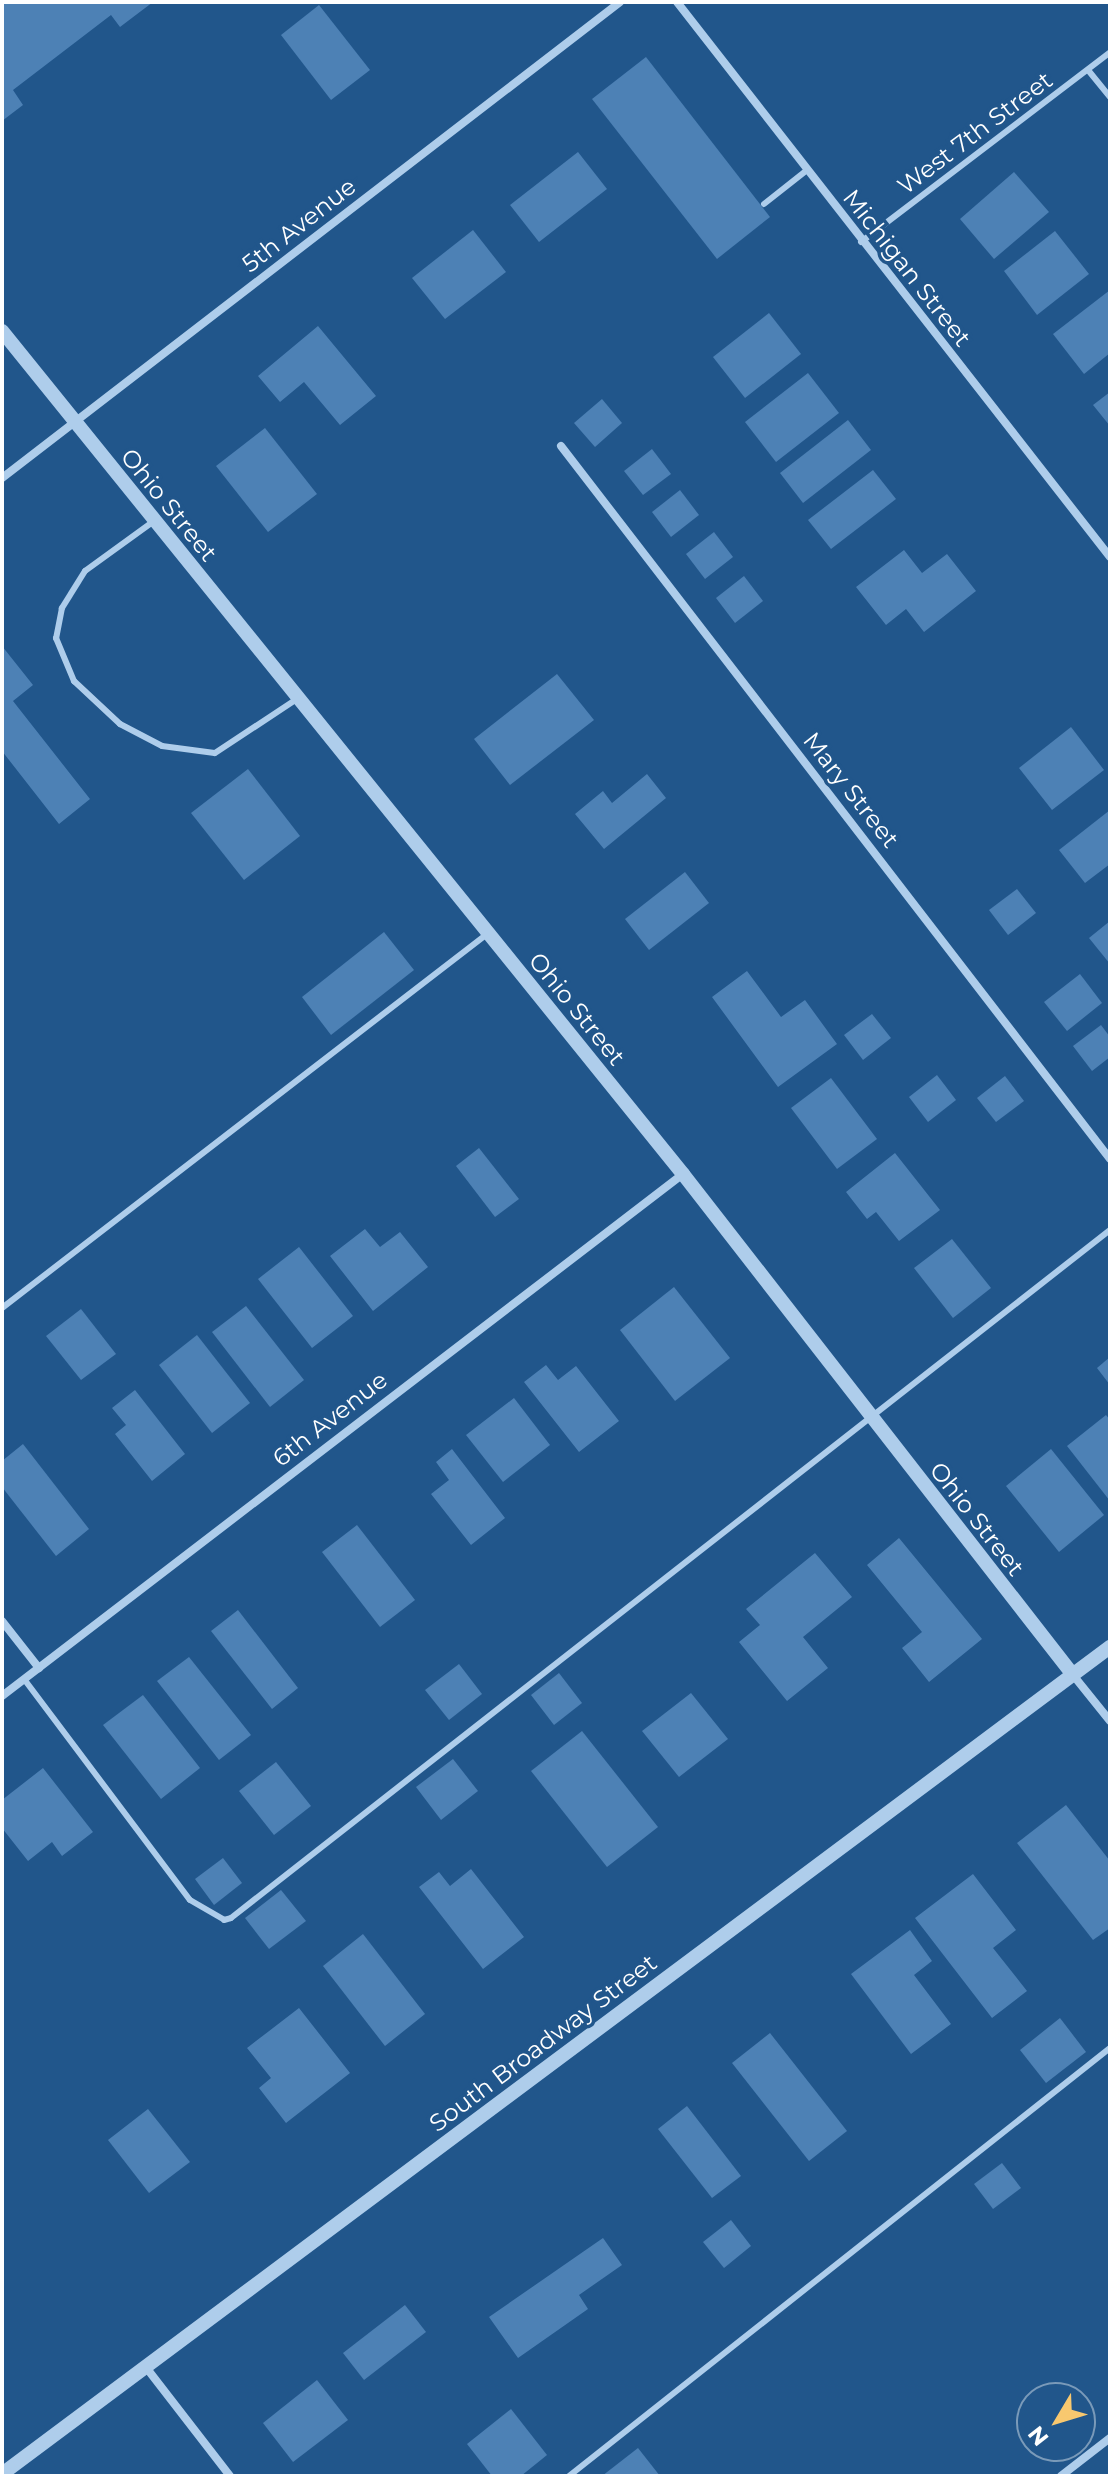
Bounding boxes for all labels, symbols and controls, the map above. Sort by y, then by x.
street label: West 7th Street [892,65,1058,201]
street label: 5th Avenue [236,172,362,278]
street label: Michigan Street [837,184,977,352]
street label: Ohio Street [115,443,223,567]
street label: Mary Street [797,727,905,853]
street label: Ohio Street [523,947,631,1071]
street label: 6th Avenue [267,1365,393,1473]
street label: Ohio Street [924,1456,1030,1582]
street label: South Broadway Street [424,1948,662,2138]
north arrow [1016,2382,1096,2462]
text: N [1022,2421,1054,2451]

